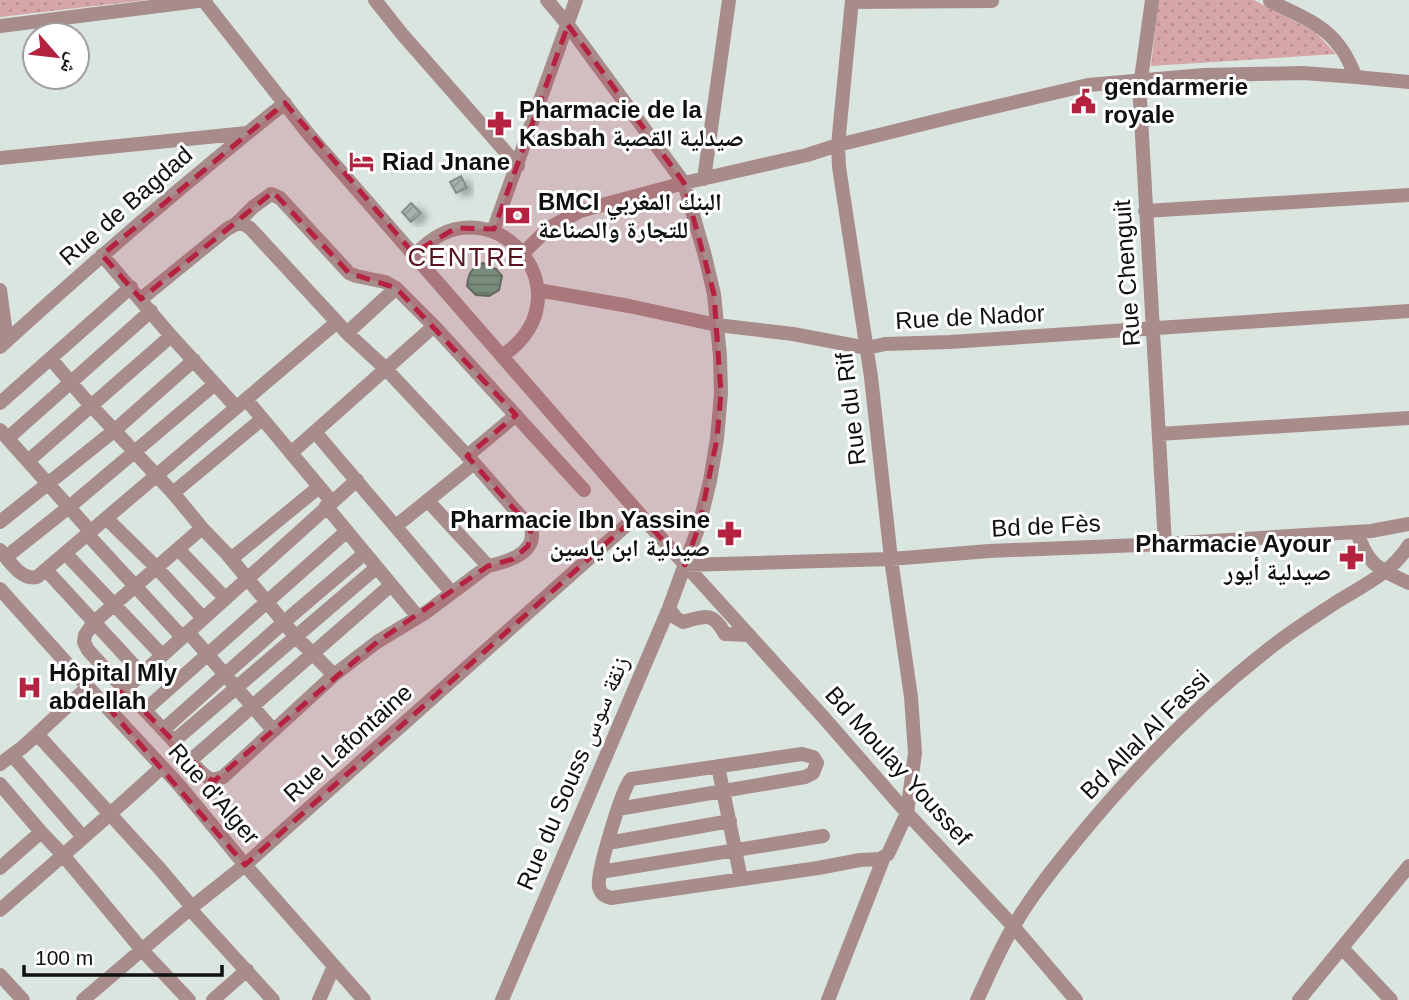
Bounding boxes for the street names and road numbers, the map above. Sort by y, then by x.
street label: Rue de Bagdad [54,141,197,271]
street label: Rue Chenguit [1108,199,1145,347]
street label: Rue de Nador [895,299,1045,334]
street label: Rue du Rif [830,351,871,467]
street label: Bd de Fès [991,509,1101,542]
street label: Rue du Souss زنقة سوس [511,652,635,894]
street label: Bd Allal Al Fassi [1075,665,1215,805]
street label: Rue Lafontaine [278,678,417,807]
street label: Bd Moulay Youssef [820,681,977,851]
street label: Rue d'Alger [163,738,265,850]

